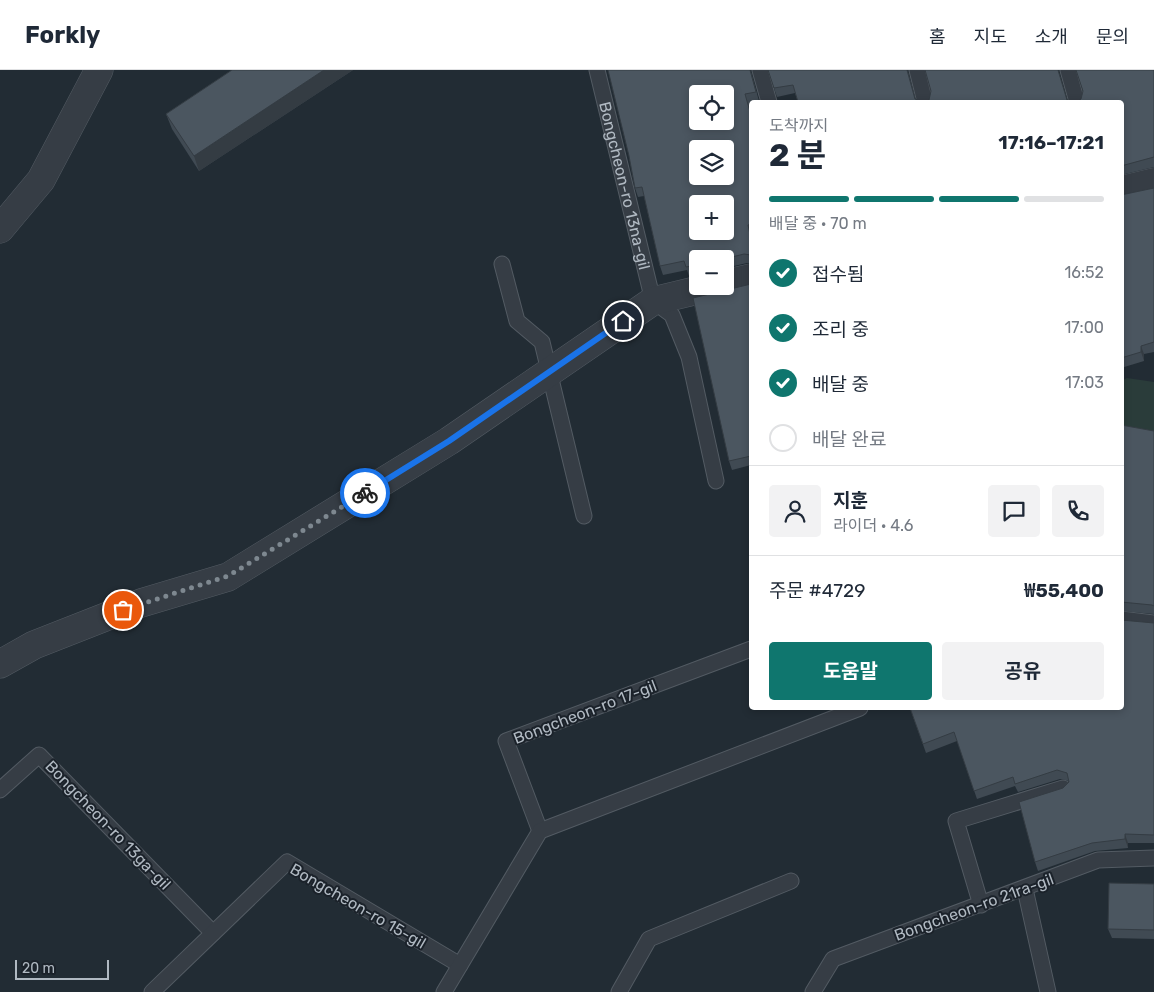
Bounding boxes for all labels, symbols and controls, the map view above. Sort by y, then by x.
text: Forkly [25,21,100,49]
text: 홈 [929,26,946,48]
text: 지도 [974,26,1007,48]
text: 소개 [1035,26,1068,48]
text: 문의 [1096,26,1129,48]
map controls [689,85,734,295]
button: locate [689,85,734,130]
street label: Bongcheon-ro 13na-gil [595,100,655,272]
text: 도착까지 [769,116,828,135]
text: 17:16–17:21 [998,131,1104,154]
text: 2 분 [769,136,826,174]
button: layers [689,140,734,185]
button: + [689,195,734,240]
text: 배달 중 · 70 m [769,214,867,233]
button: − [689,250,734,295]
icon: check [769,259,797,287]
text: 접수됨 [812,263,864,286]
text: 16:52 [1065,263,1104,282]
pin [602,300,644,342]
icon: home [609,307,637,335]
icon: check [769,314,797,342]
text: 조리 중 [812,318,869,341]
text: 17:00 [1065,318,1104,337]
icon: check [769,369,797,397]
text: 배달 중 [812,373,869,396]
text: 17:03 [1065,373,1104,392]
text: 배달 완료 [812,428,887,451]
courier [340,468,390,518]
icon: bike [351,479,379,507]
button: person [769,485,821,537]
button: chat [988,485,1040,537]
button: phone [1052,485,1104,537]
text: 지훈 [833,489,868,512]
text: 라이더 · 4.6 [833,516,913,535]
text: 주문 #4729 [769,579,866,602]
text: ₩55,400 [1024,579,1104,602]
pin [102,589,144,631]
icon: bag [109,596,137,624]
button: 도움말 [769,642,932,700]
button: 공유 [942,642,1104,700]
street label: Bongcheon-ro 17-gil [511,676,659,748]
street label: Bongcheon-ro 13ga-gil [41,756,175,894]
street label: Bongcheon-ro 15-gil [287,859,429,953]
street label: Bongcheon-ro 21ra-gil [892,869,1056,945]
scale bar [15,957,109,980]
text: 20 m [22,960,55,977]

